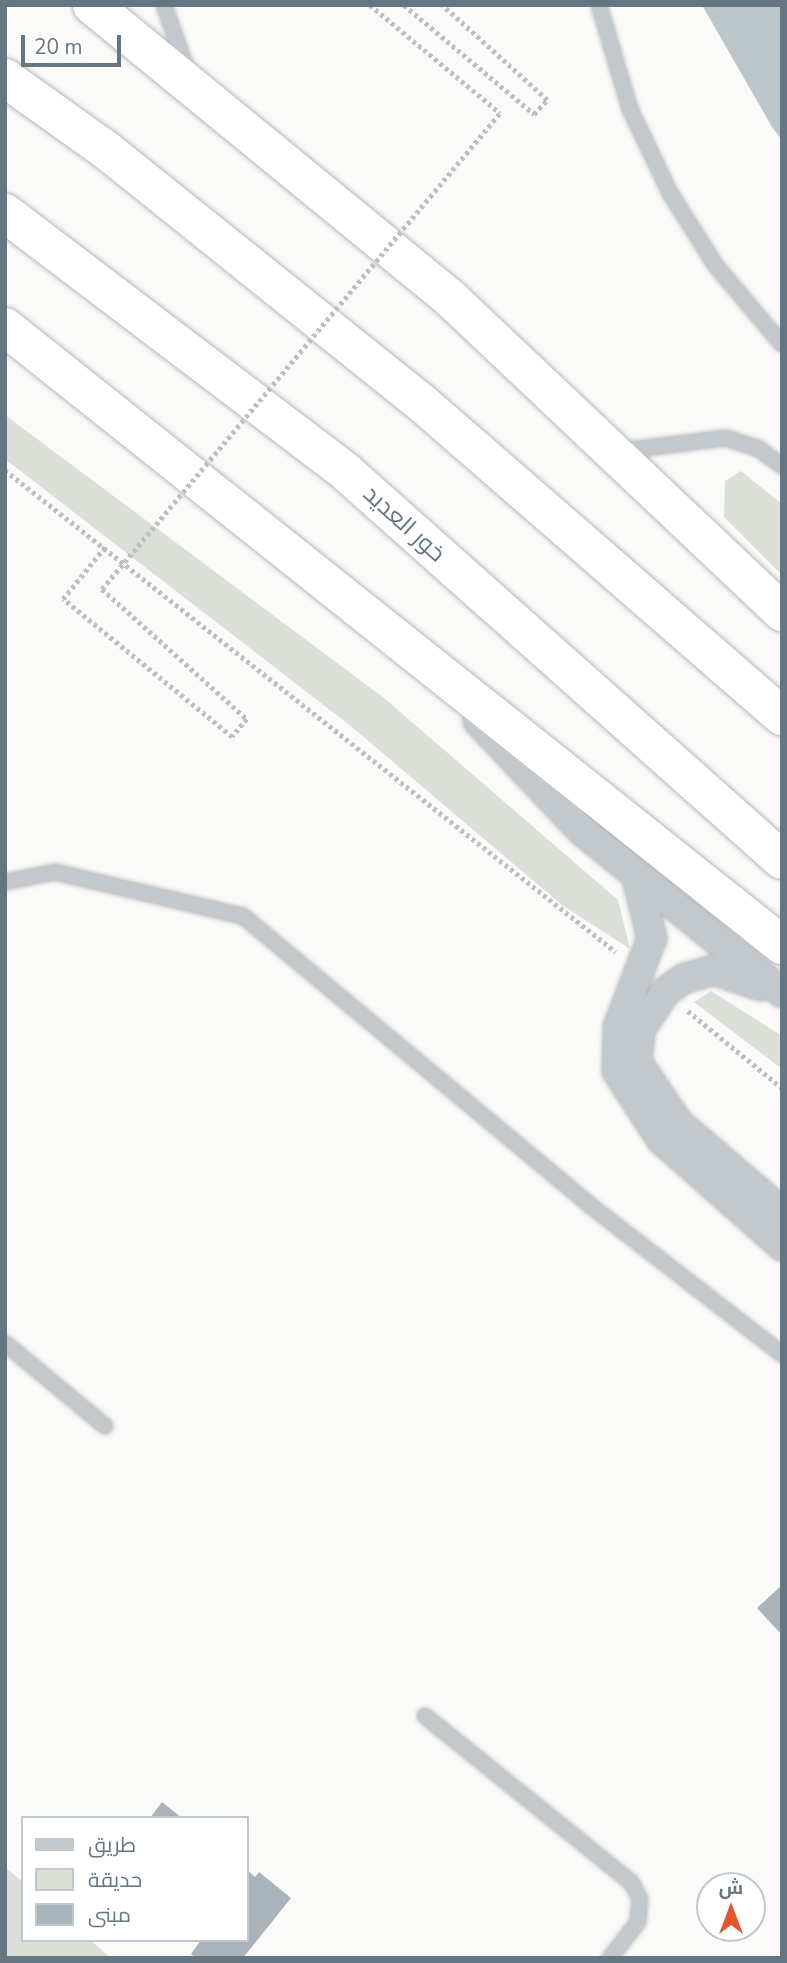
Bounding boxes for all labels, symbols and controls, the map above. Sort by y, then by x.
scale bar [24,21,124,65]
text: 20 m [34,33,83,61]
street label: خور العديد [357,480,451,568]
legend [21,1816,248,1942]
text: طريق [88,1831,136,1859]
text: حديقة [88,1866,142,1894]
north arrow [696,1872,766,1942]
text: ش [719,1875,743,1901]
text: مبنى [88,1901,131,1929]

